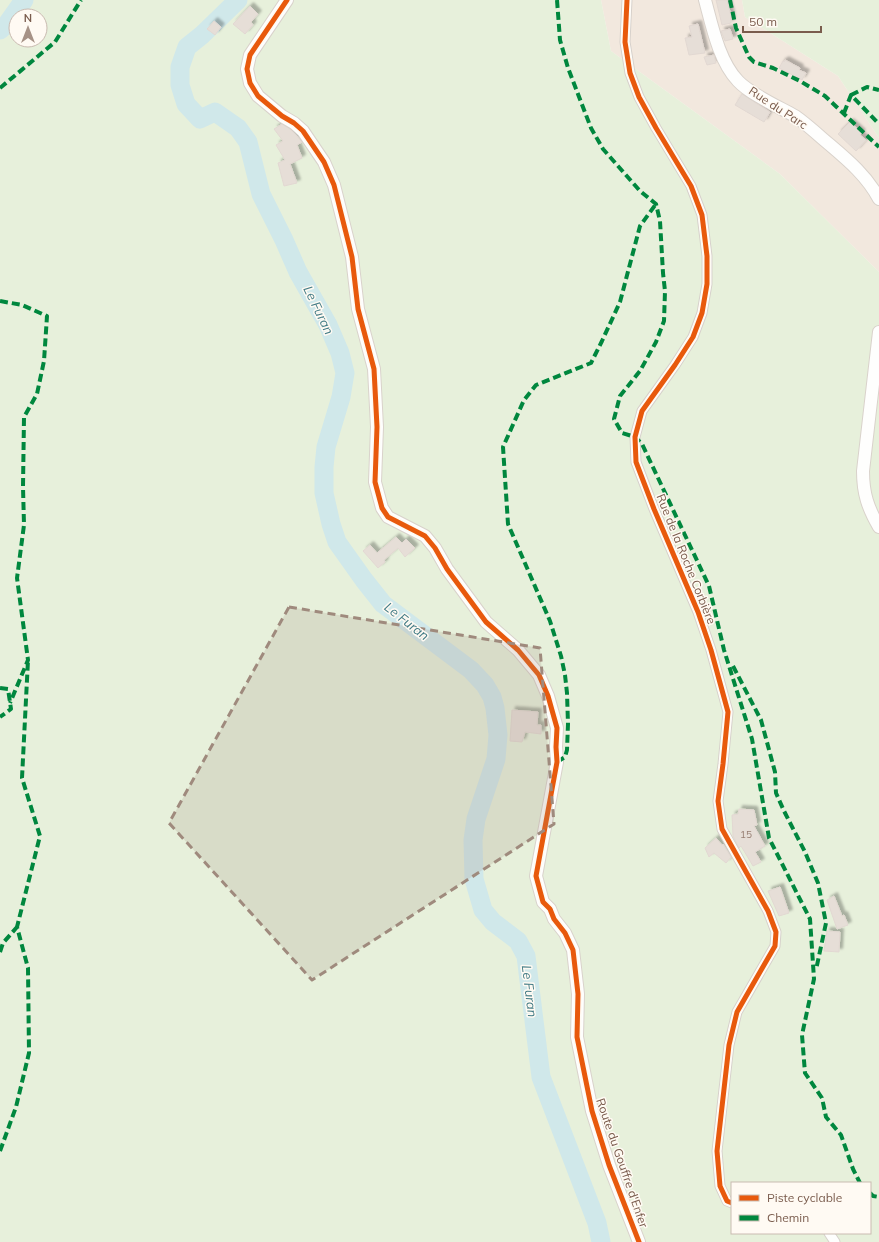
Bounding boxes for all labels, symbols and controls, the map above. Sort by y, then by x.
north arrow [8,8,48,48]
scale bar [743,8,821,34]
text: N [24,11,32,25]
text: 50 m [749,14,777,29]
street label: Rue du Parc [746,83,811,132]
water label: Le Furan [300,283,338,337]
street label: Rue de la Roche Corbière [653,492,719,626]
water label: Le Furan [382,599,432,643]
house number: 15 [740,828,752,841]
water label: Le Furan [519,964,541,1018]
street label: Route du Gouffre d'Enfer [593,1096,652,1230]
legend [731,1182,871,1234]
text: Piste cyclable [767,1190,842,1205]
text: Chemin [767,1210,809,1225]

